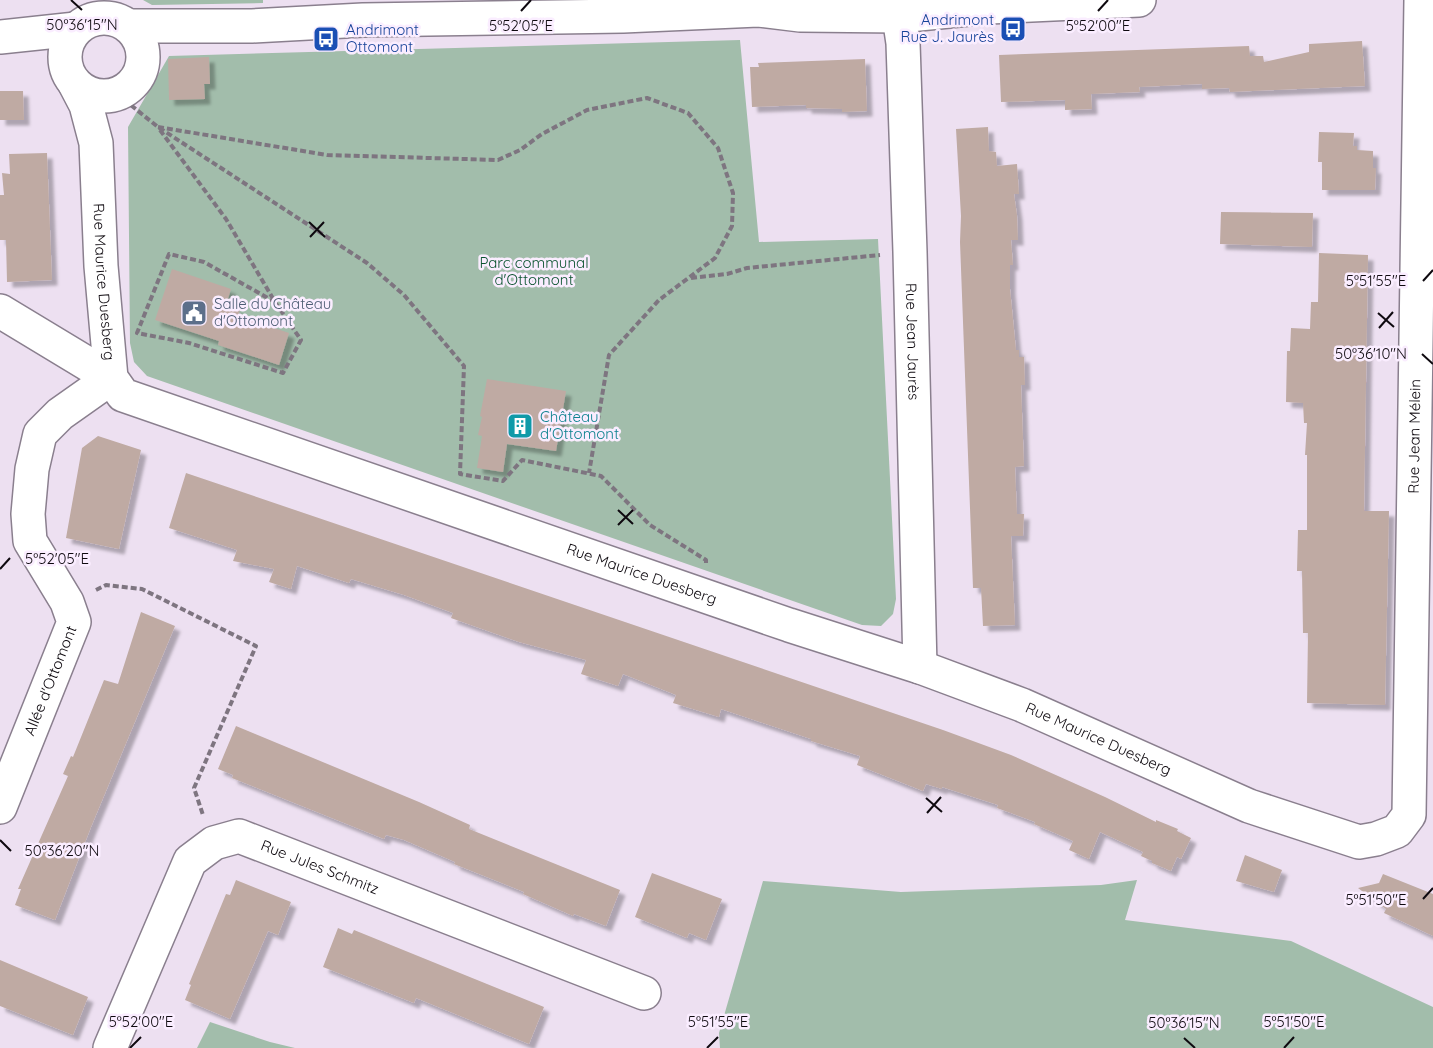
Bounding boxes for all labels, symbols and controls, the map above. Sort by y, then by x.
place label: Andrimont Rue J. Jaurès [901,10,994,46]
bus stop icon: Andrimont Rue J. Jaurès [998,14,1028,44]
text: 50°36'15"N [46,15,118,34]
text: 5°52'05"E [489,16,553,35]
text: 5°52'00"E [1066,16,1130,35]
place label: Andrimont Ottomont [346,20,419,56]
bus stop icon: Andrimont Ottomont [311,24,341,54]
street label: Rue Maurice Duesberg [89,203,119,361]
park label: Parc communal d'Ottomont [479,253,589,289]
text: 5°51'55"E [1346,271,1406,290]
street label: Rue Jean Jaurès [902,283,924,400]
place label: Salle du Château d'Ottomont [214,294,331,330]
public building icon: Salle du Château d'Ottomont [179,298,209,328]
text: 50°36'10"N [1335,344,1407,363]
street label: Rue Jean Mélein [1404,379,1424,494]
place label: Château d'Ottomont [540,407,619,443]
building icon: Château d'Ottomont [505,411,535,441]
street label: Rue Maurice Duesberg [564,539,719,608]
text: 5°52'05"E [25,549,89,568]
street label: Allée d'Ottomont [20,623,81,738]
street label: Rue Maurice Duesberg [1023,698,1175,779]
street label: Rue Jules Schmitz [258,835,382,898]
text: 50°36'20"N [25,841,99,860]
text: 5°51'50"E [1345,890,1407,909]
text: 5°52'00"E [109,1012,173,1031]
text: 5°51'55"E [688,1012,748,1031]
text: 5°51'50"E [1263,1012,1325,1031]
text: 50°36'15"N [1148,1013,1220,1032]

